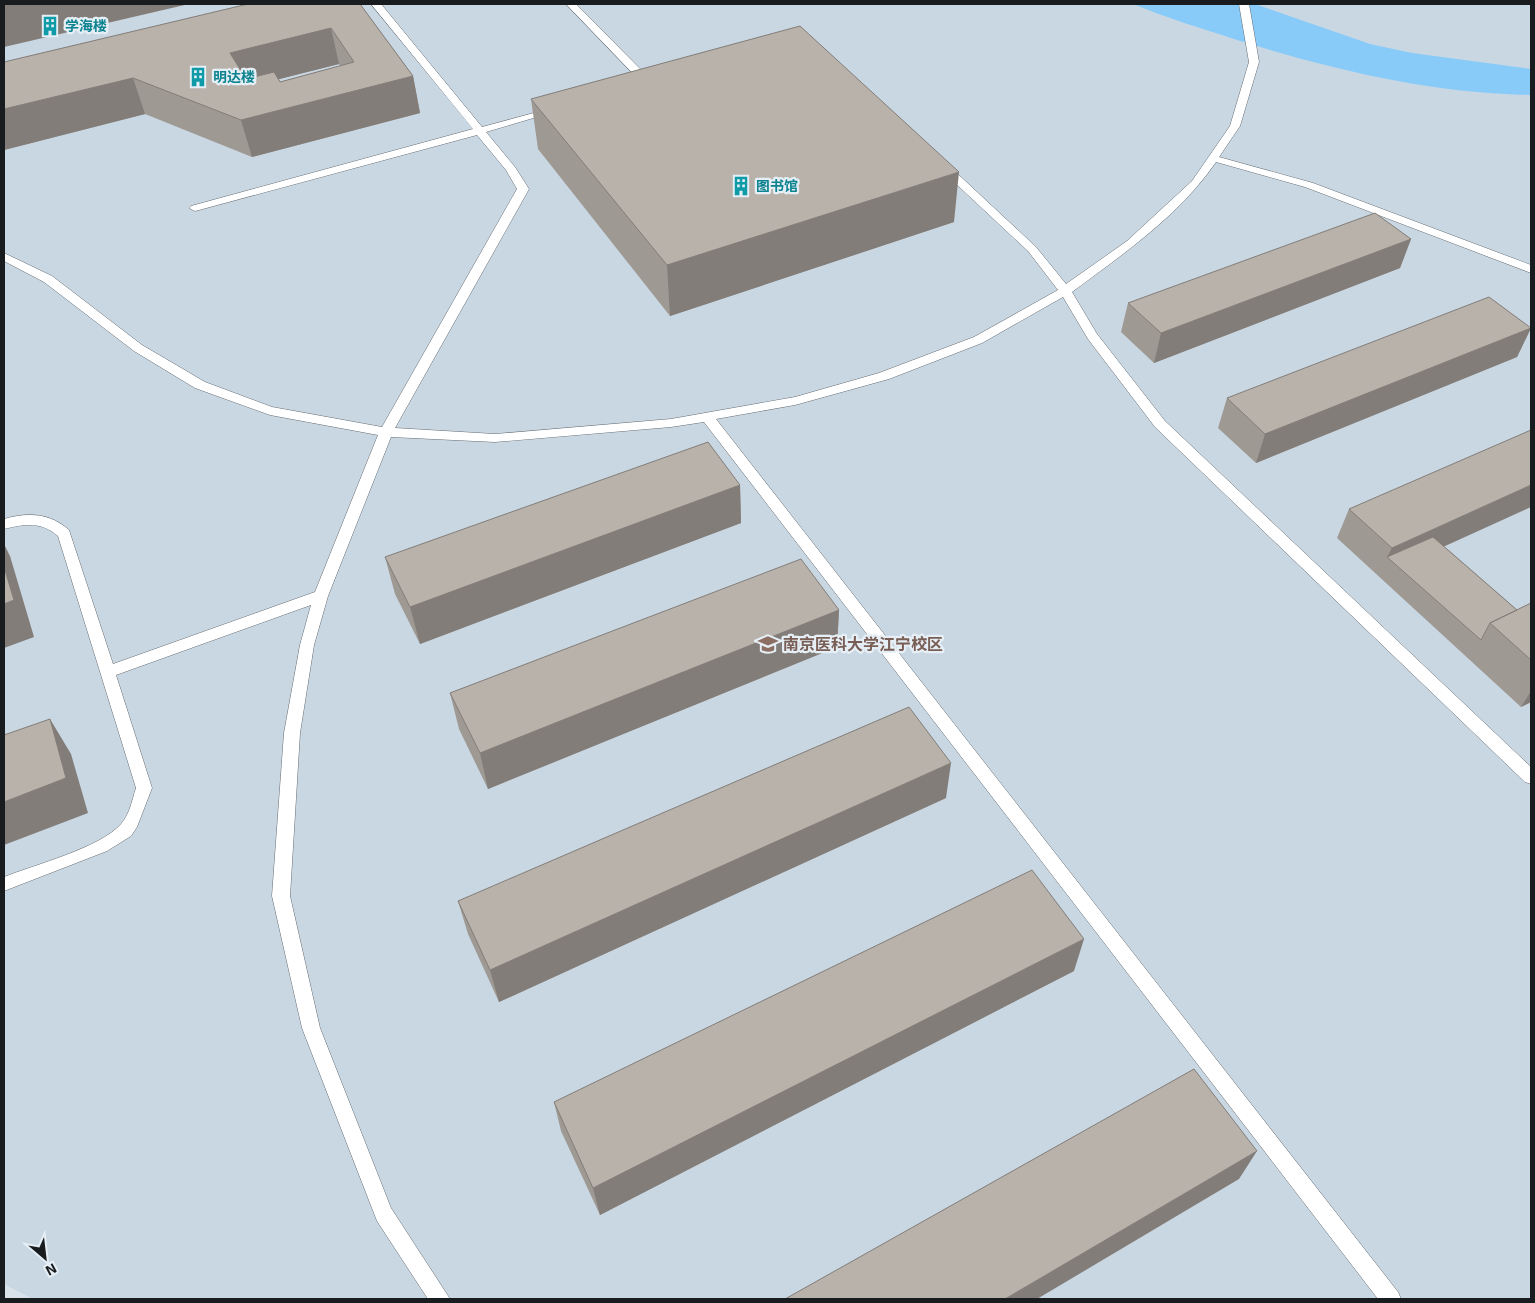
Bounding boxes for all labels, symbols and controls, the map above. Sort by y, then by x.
building icon: 学海楼 [39,15,61,37]
place label: 学海楼 [65,17,107,34]
building icon: 明达楼 [187,66,209,88]
place label: 明达楼 [213,68,255,85]
building icon: 图书馆 [730,175,752,197]
place label: 图书馆 [756,177,798,194]
school or university icon: 南京医科大学江宁校区 [757,633,779,655]
place label: 南京医科大学江宁校区 [783,634,943,653]
north arrow [20,1233,70,1283]
text: N [43,1260,60,1280]

